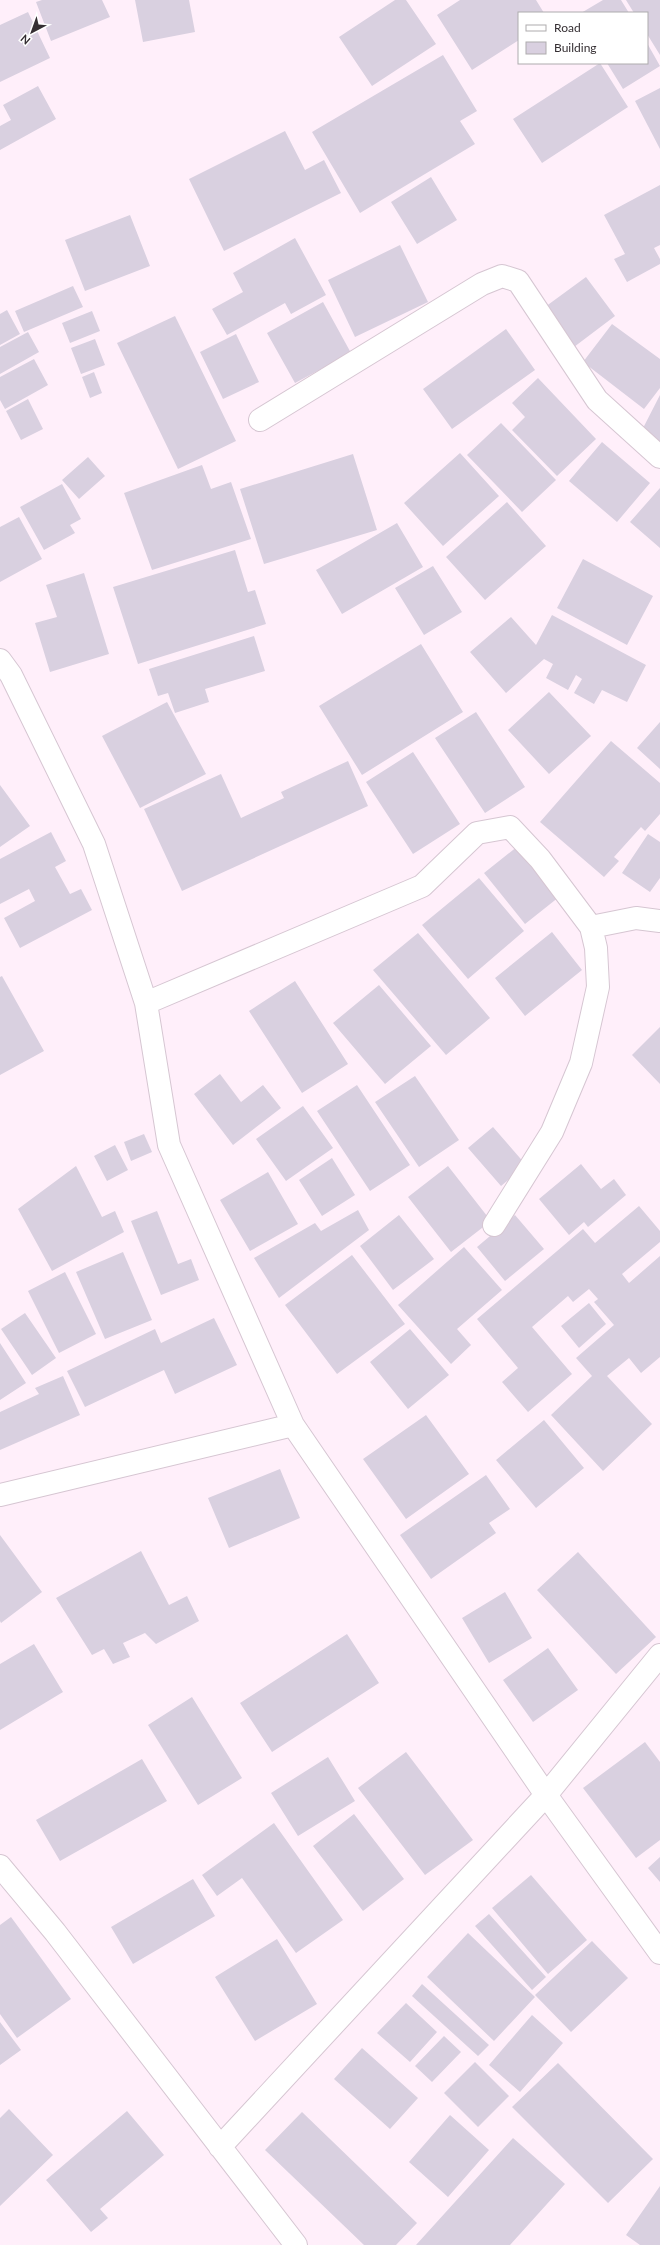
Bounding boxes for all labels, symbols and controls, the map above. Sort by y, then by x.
north arrow [12,12,52,52]
legend [518,12,648,64]
text: Road [554,20,581,35]
text: N [18,32,33,48]
text: Building [554,40,597,55]

